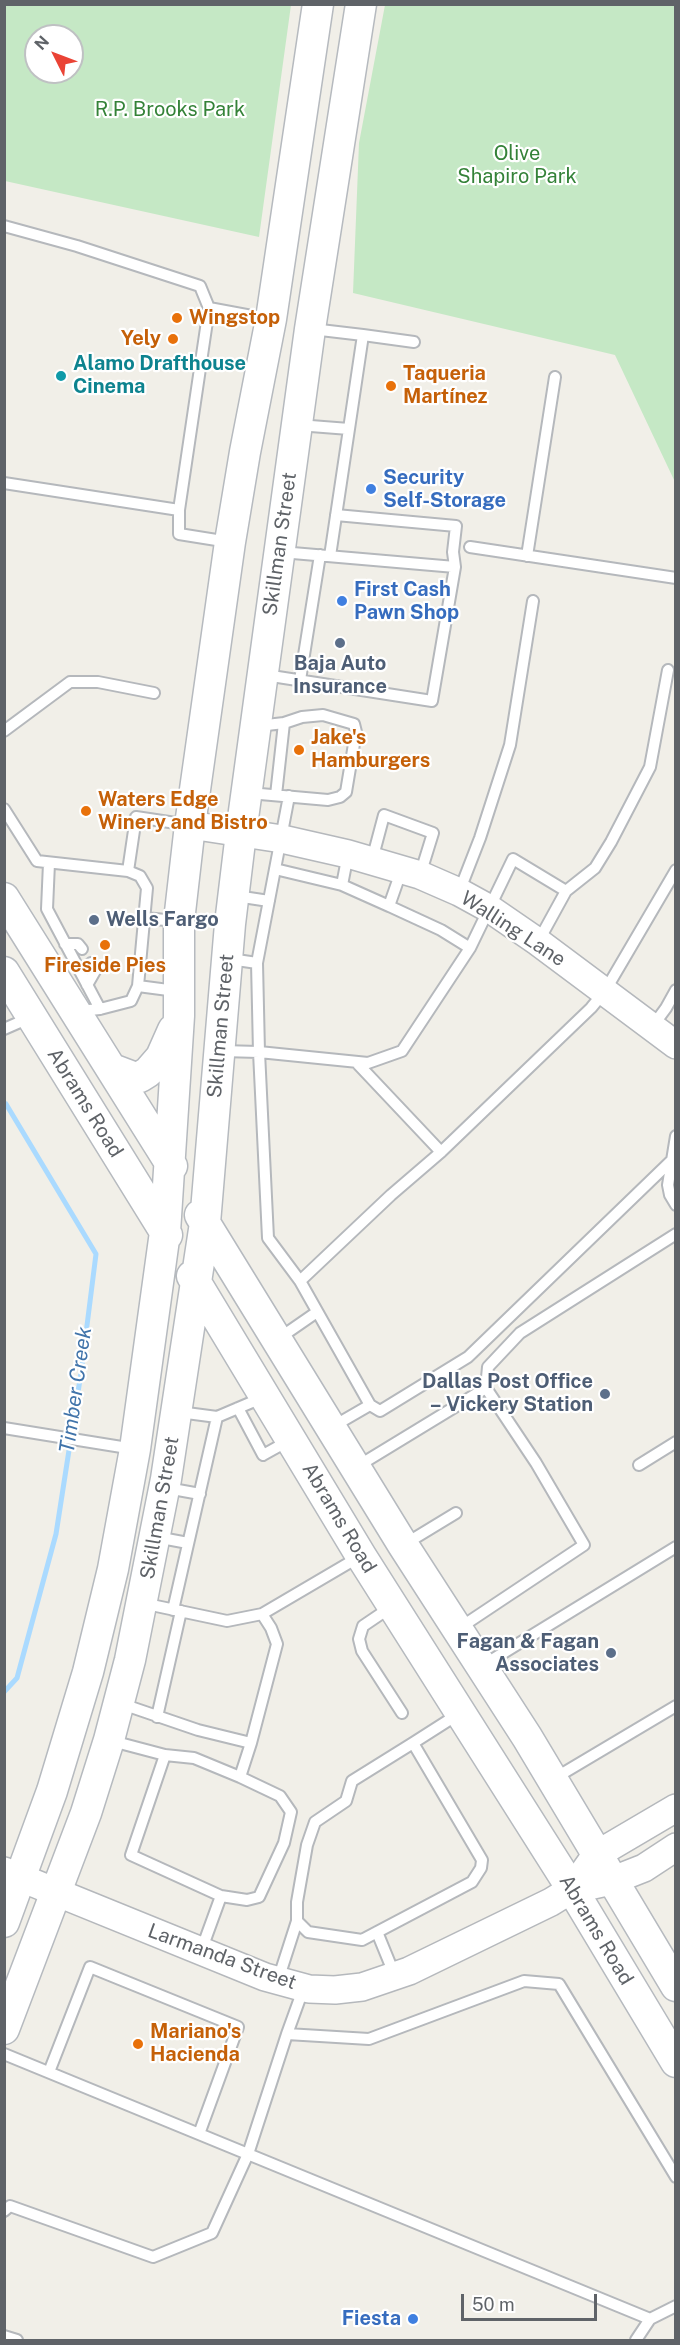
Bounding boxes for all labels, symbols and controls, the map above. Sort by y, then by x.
north arrow [24,24,84,84]
text: N [30,32,53,54]
park label: R.P. Brooks Park [95,98,245,122]
park label: Olive Shapiro Park [457,142,577,189]
place label: Wingstop [189,306,280,330]
marker: Wingstop [170,311,184,325]
place label: Yely [121,327,161,351]
marker: Yely [166,332,180,346]
place label: Alamo Drafthouse Cinema [73,352,246,399]
place label: Taqueria Martínez [403,362,488,409]
marker: Alamo Drafthouse Cinema [54,369,68,383]
marker: Taqueria Martínez [384,379,398,393]
place label: Security Self-Storage [383,466,506,513]
street label: Skillman Street [258,471,302,617]
marker: Security Self-Storage [364,482,378,496]
place label: First Cash Pawn Shop [354,578,459,625]
marker: First Cash Pawn Shop [335,594,349,608]
marker: Baja Auto Insurance [333,636,347,650]
place label: Baja Auto Insurance [293,652,387,699]
place label: Jake's Hamburgers [311,726,430,773]
marker: Jake's Hamburgers [292,743,306,757]
place label: Waters Edge Winery and Bistro [98,788,268,835]
marker: Waters Edge Winery and Bistro [79,804,93,818]
street label: Walling Lane [456,886,570,972]
place label: Wells Fargo [106,908,219,932]
marker: Wells Fargo [87,913,101,927]
marker: Fireside Pies [98,938,112,952]
street label: Skillman Street [203,953,239,1099]
place label: Fireside Pies [44,954,166,978]
street label: Abrams Road [42,1044,128,1162]
water label: Timber Creek [55,1325,97,1455]
place label: Dallas Post Office – Vickery Station [422,1370,593,1417]
marker: Dallas Post Office – Vickery Station [598,1387,612,1401]
street label: Skillman Street [136,1435,184,1581]
street label: Abrams Road [297,1459,381,1577]
place label: Fagan & Fagan Associates [457,1630,599,1677]
marker: Fagan & Fagan Associates [604,1646,618,1660]
street label: Abrams Road [554,1871,638,1989]
street label: Larmanda Street [144,1919,300,1995]
place label: Mariano's Hacienda [150,2020,241,2067]
marker: Mariano's Hacienda [131,2037,145,2051]
scale bar [464,2282,600,2320]
text: 50 m [472,2294,515,2315]
place label: Fiesta [342,2307,401,2331]
marker: Fiesta [406,2312,420,2326]

